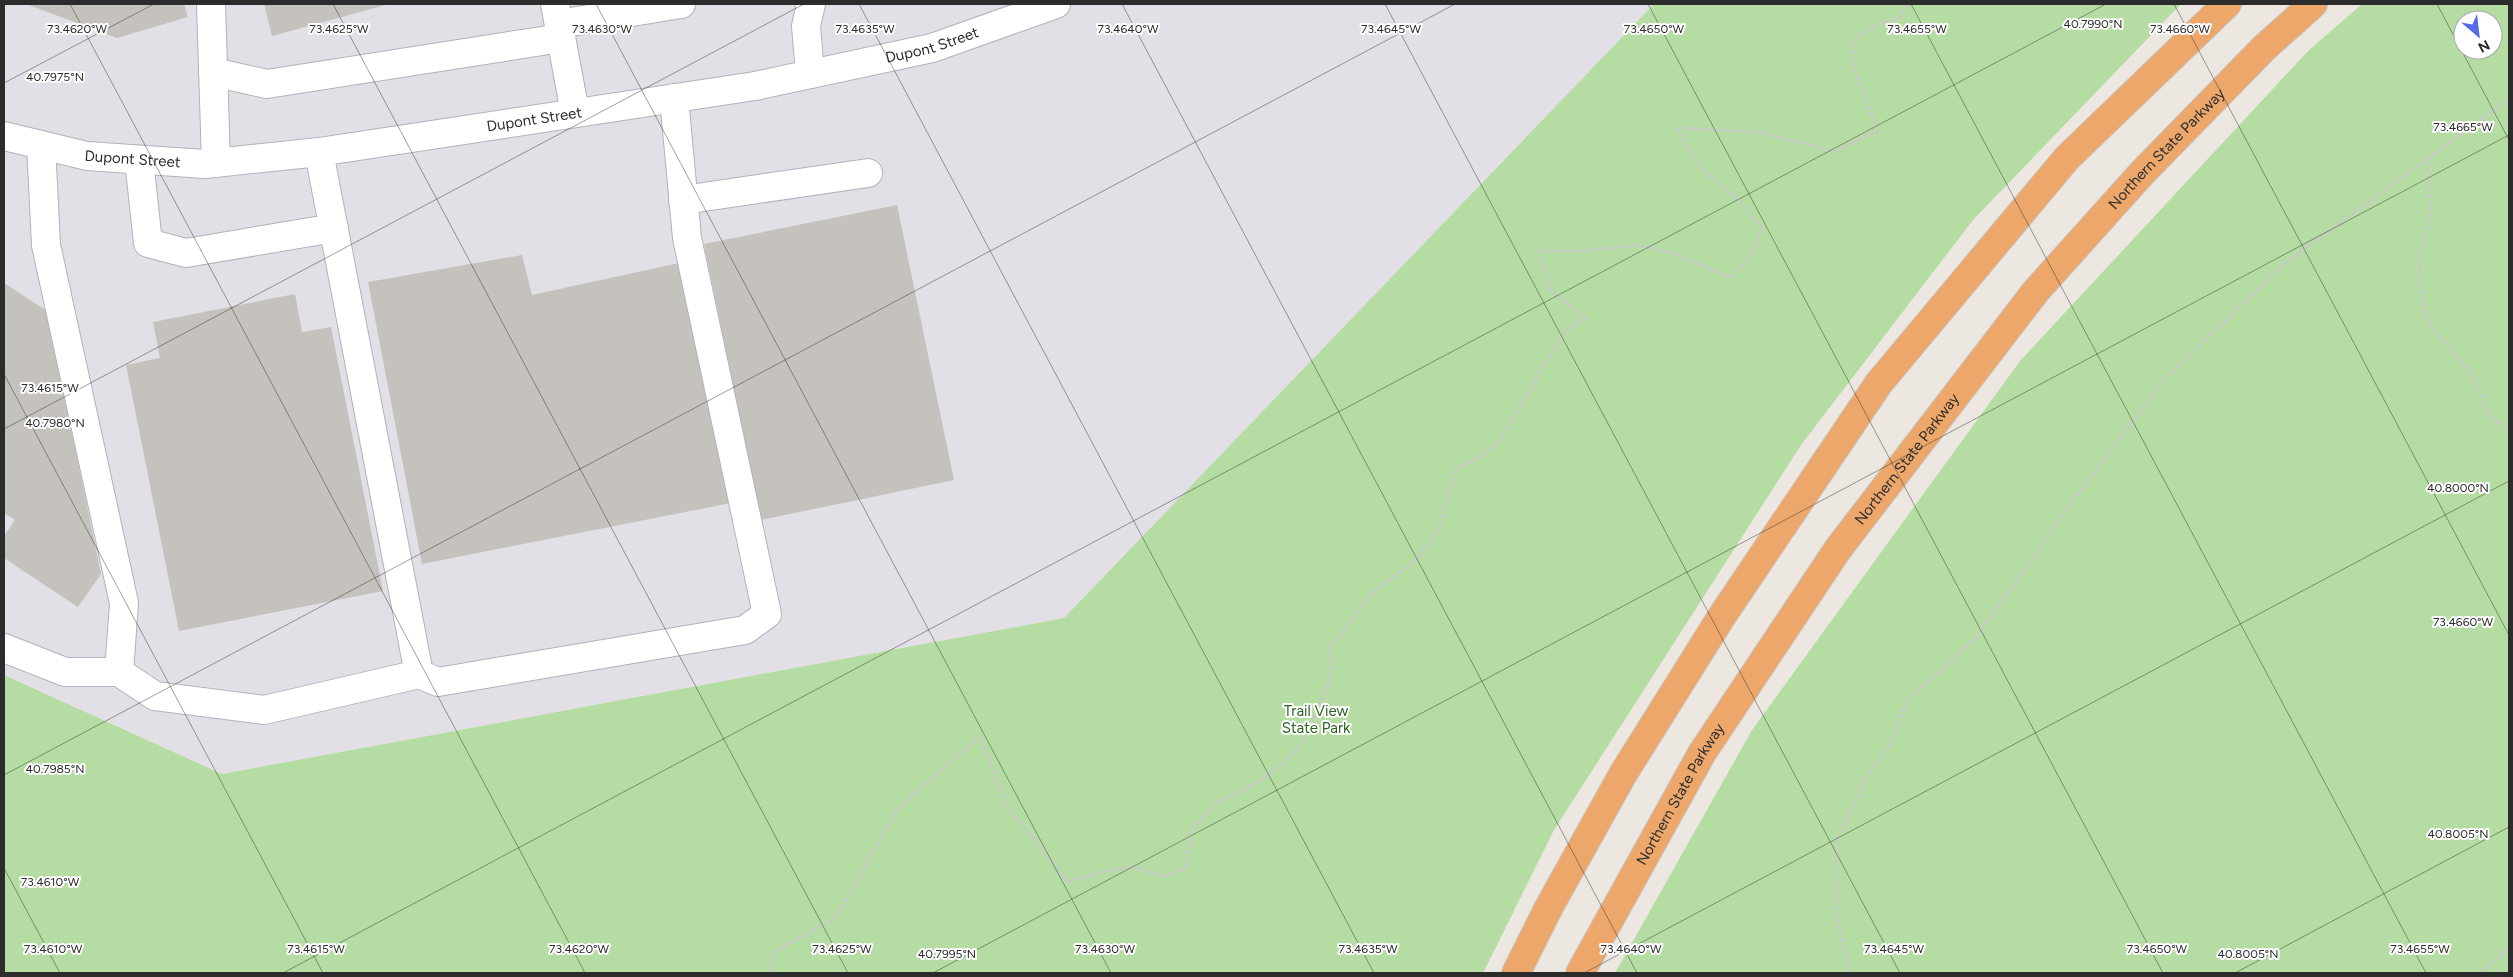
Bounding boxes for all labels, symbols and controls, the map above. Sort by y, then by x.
north arrow [2453,10,2503,60]
text: 40.7990°N [2063,17,2123,31]
text: 73.4620°W [47,22,108,36]
text: 73.4625°W [309,22,369,36]
text: 73.4630°W [572,22,632,36]
text: 73.4635°W [835,22,895,36]
text: 73.4640°W [1098,22,1159,36]
text: 73.4645°W [1361,22,1421,36]
text: 73.4650°W [1624,22,1685,36]
text: 73.4655°W [1887,22,1947,36]
text: 73.4660°W [2150,22,2211,36]
street label: Dupont Street [884,23,981,67]
text: N [2475,36,2493,56]
text: 40.7975°N [26,70,84,84]
street label: Northern State Parkway [2105,85,2229,213]
street label: Dupont Street [485,103,583,136]
text: 73.4665°W [2433,120,2493,134]
street label: Dupont Street [84,147,181,171]
text: 73.4615°W [21,381,79,395]
street label: Northern State Parkway [1851,390,1963,528]
text: 40.7980°N [25,416,85,430]
text: 40.8000°N [2427,481,2489,495]
text: 73.4660°W [2433,615,2494,629]
park label: Trail View State Park [1282,702,1351,737]
street label: Northern State Parkway [1633,720,1728,868]
text: 40.7985°N [26,762,84,776]
text: 40.8005°N [2427,827,2489,841]
text: 73.4610°W [21,875,80,889]
text: 73.4610°W [24,942,83,956]
text: 73.4615°W [287,942,345,956]
text: 73.4620°W [549,942,610,956]
text: 73.4625°W [812,942,872,956]
text: 73.4630°W [1075,942,1135,956]
text: 73.4635°W [1338,942,1398,956]
text: 73.4640°W [1601,942,1662,956]
text: 73.4645°W [1864,942,1924,956]
text: 73.4650°W [2127,942,2188,956]
text: 73.4655°W [2390,942,2450,956]
text: 40.7995°N [918,947,976,961]
text: 40.8005°N [2217,947,2279,961]

